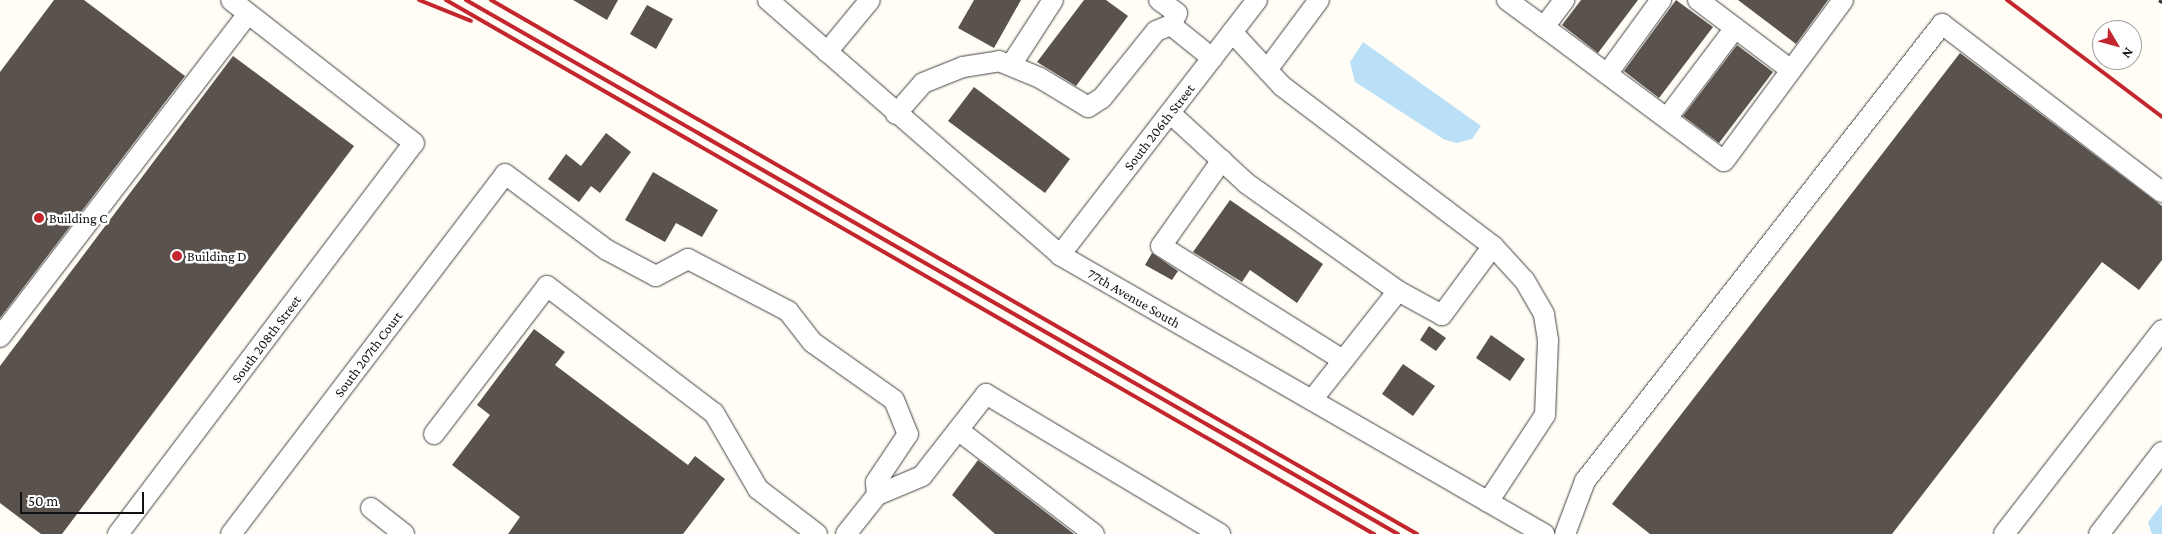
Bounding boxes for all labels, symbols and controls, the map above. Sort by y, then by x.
north arrow [2092,20,2142,70]
text: N [2119,45,2137,62]
street label: South 206th Street [1120,80,1198,174]
place label: Building C [49,210,108,226]
marker: Building C [33,212,45,224]
place label: Building D [187,248,247,264]
marker: Building D [171,250,183,262]
street label: 77th Avenue South [1085,265,1183,331]
street label: South 208th Street [228,292,304,386]
street label: South 207th Court [330,308,406,400]
scale bar [22,482,146,514]
text: 50 m [28,493,58,509]

